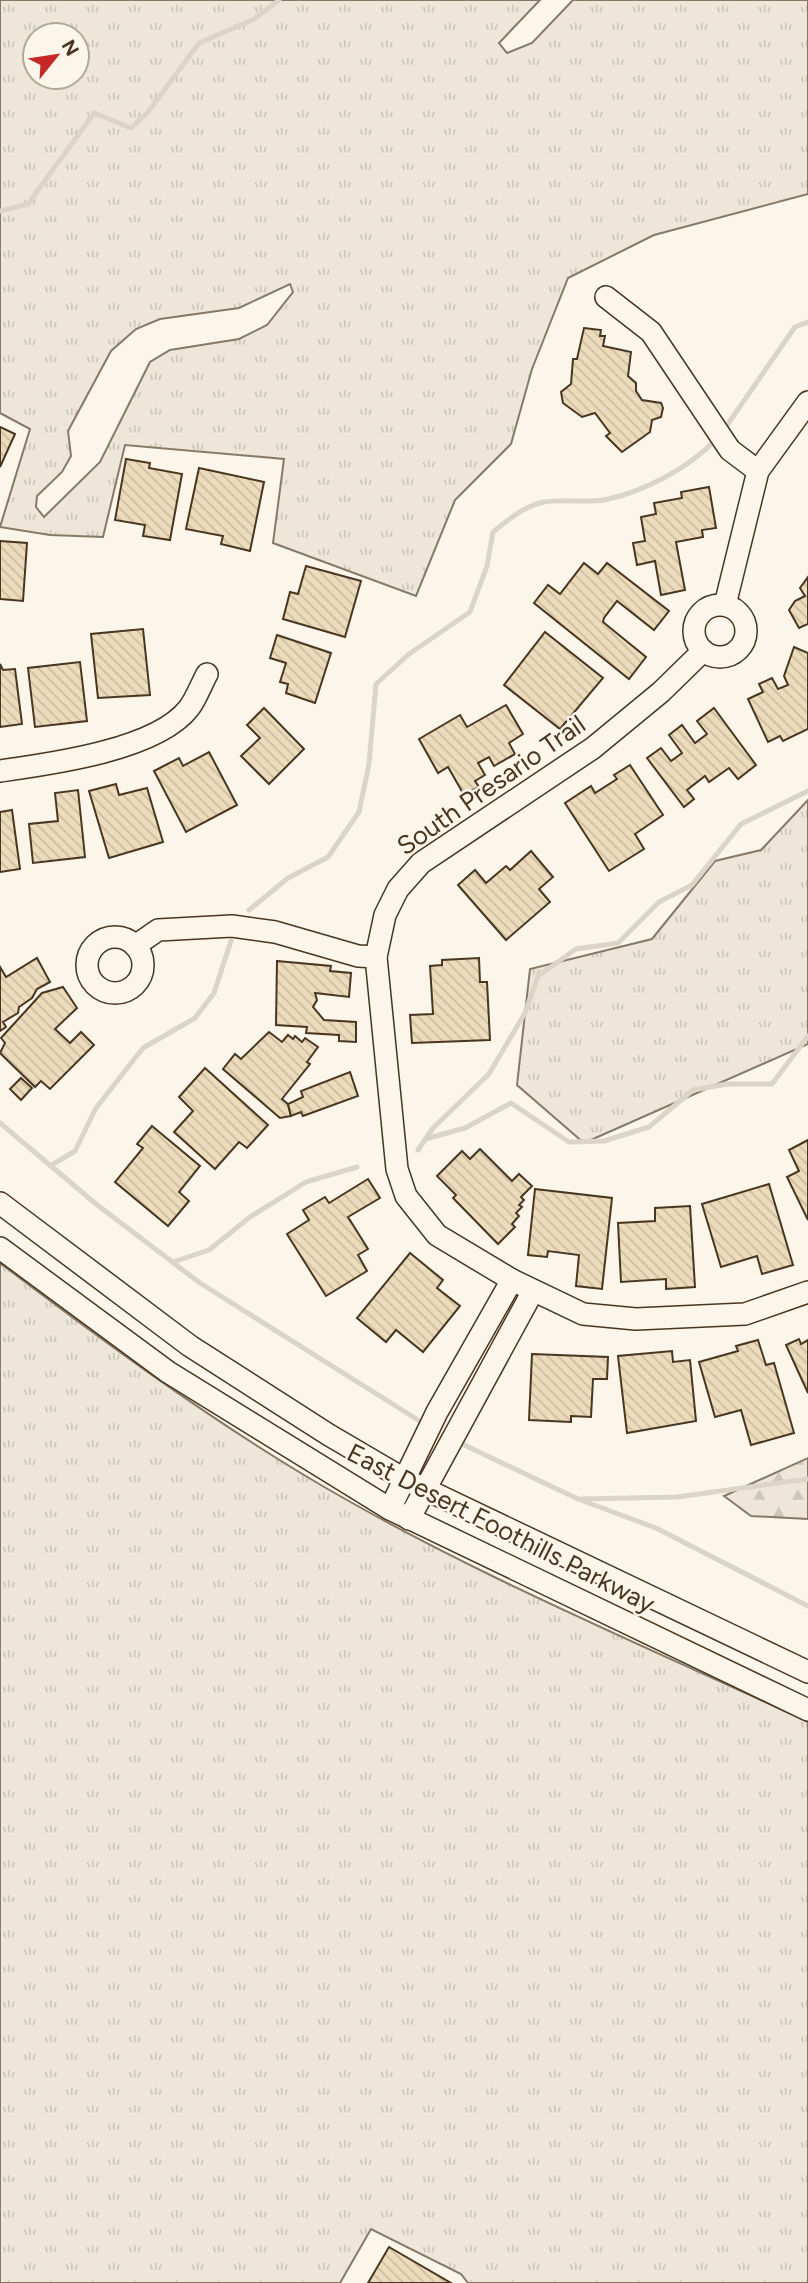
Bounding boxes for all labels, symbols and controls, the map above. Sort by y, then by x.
north arrow [21,21,91,91]
text: N [57,36,84,60]
street label: South Presario Trail [391,708,591,862]
street label: East Desert Foothills Parkway [342,1436,661,1620]

